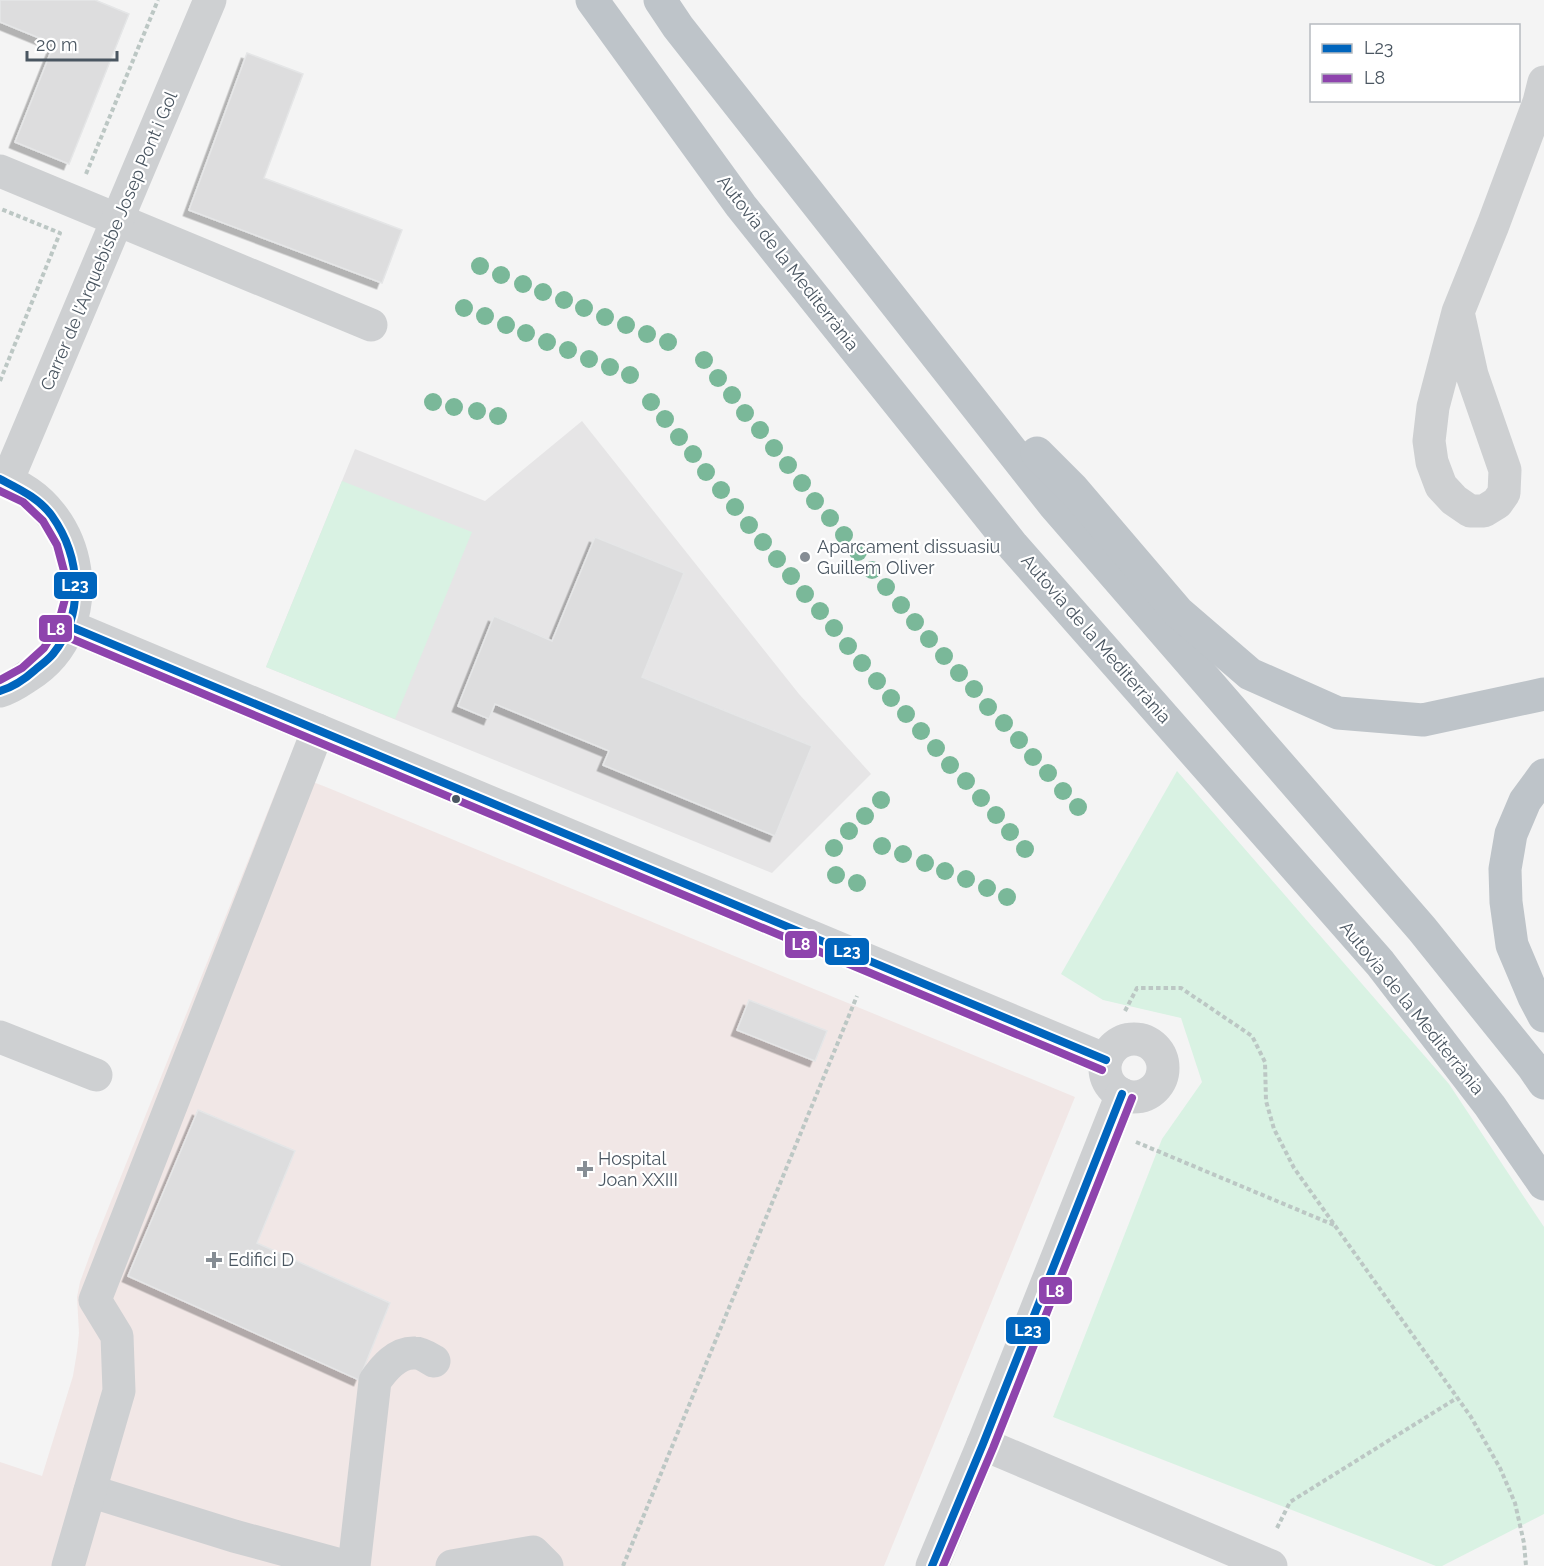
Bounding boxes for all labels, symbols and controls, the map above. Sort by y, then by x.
scale bar [27,24,117,62]
legend [1310,24,1520,102]
text: 20 m [36,34,78,55]
text: L23 [1364,37,1393,58]
text: L8 [1364,67,1385,88]
street label: Carrer de l'Arquebisbe Josep Pont i Gol [36,88,181,394]
street label: Autovia de la Mediterrània [713,171,863,355]
place label: Aparcament dissuasiu Guillem Oliver [817,536,1000,578]
marker: Aparcament dissuasiu Guillem Oliver [798,550,812,564]
street label: Autovia de la Mediterrània [1017,550,1175,727]
line badge: L23 [53,571,98,600]
text: L23 [61,576,89,595]
line badge: L8 [38,614,73,643]
text: L8 [46,620,66,639]
unlabelled marker [450,793,462,805]
street label: Autovia de la Mediterrània [1336,917,1489,1099]
line badge: L8 [784,930,818,959]
text: L8 [791,935,811,954]
line badge: L23 [824,937,870,966]
text: L23 [833,942,861,961]
place label: Hospital Joan XXIII [598,1148,678,1190]
marker: Hospital Joan XXIII [576,1160,594,1178]
place label: Edifici D [228,1249,294,1270]
marker: Edifici D [205,1251,223,1269]
line badge: L8 [1038,1276,1073,1305]
text: L8 [1045,1282,1065,1301]
line badge: L23 [1005,1316,1051,1345]
text: L23 [1014,1321,1042,1340]

